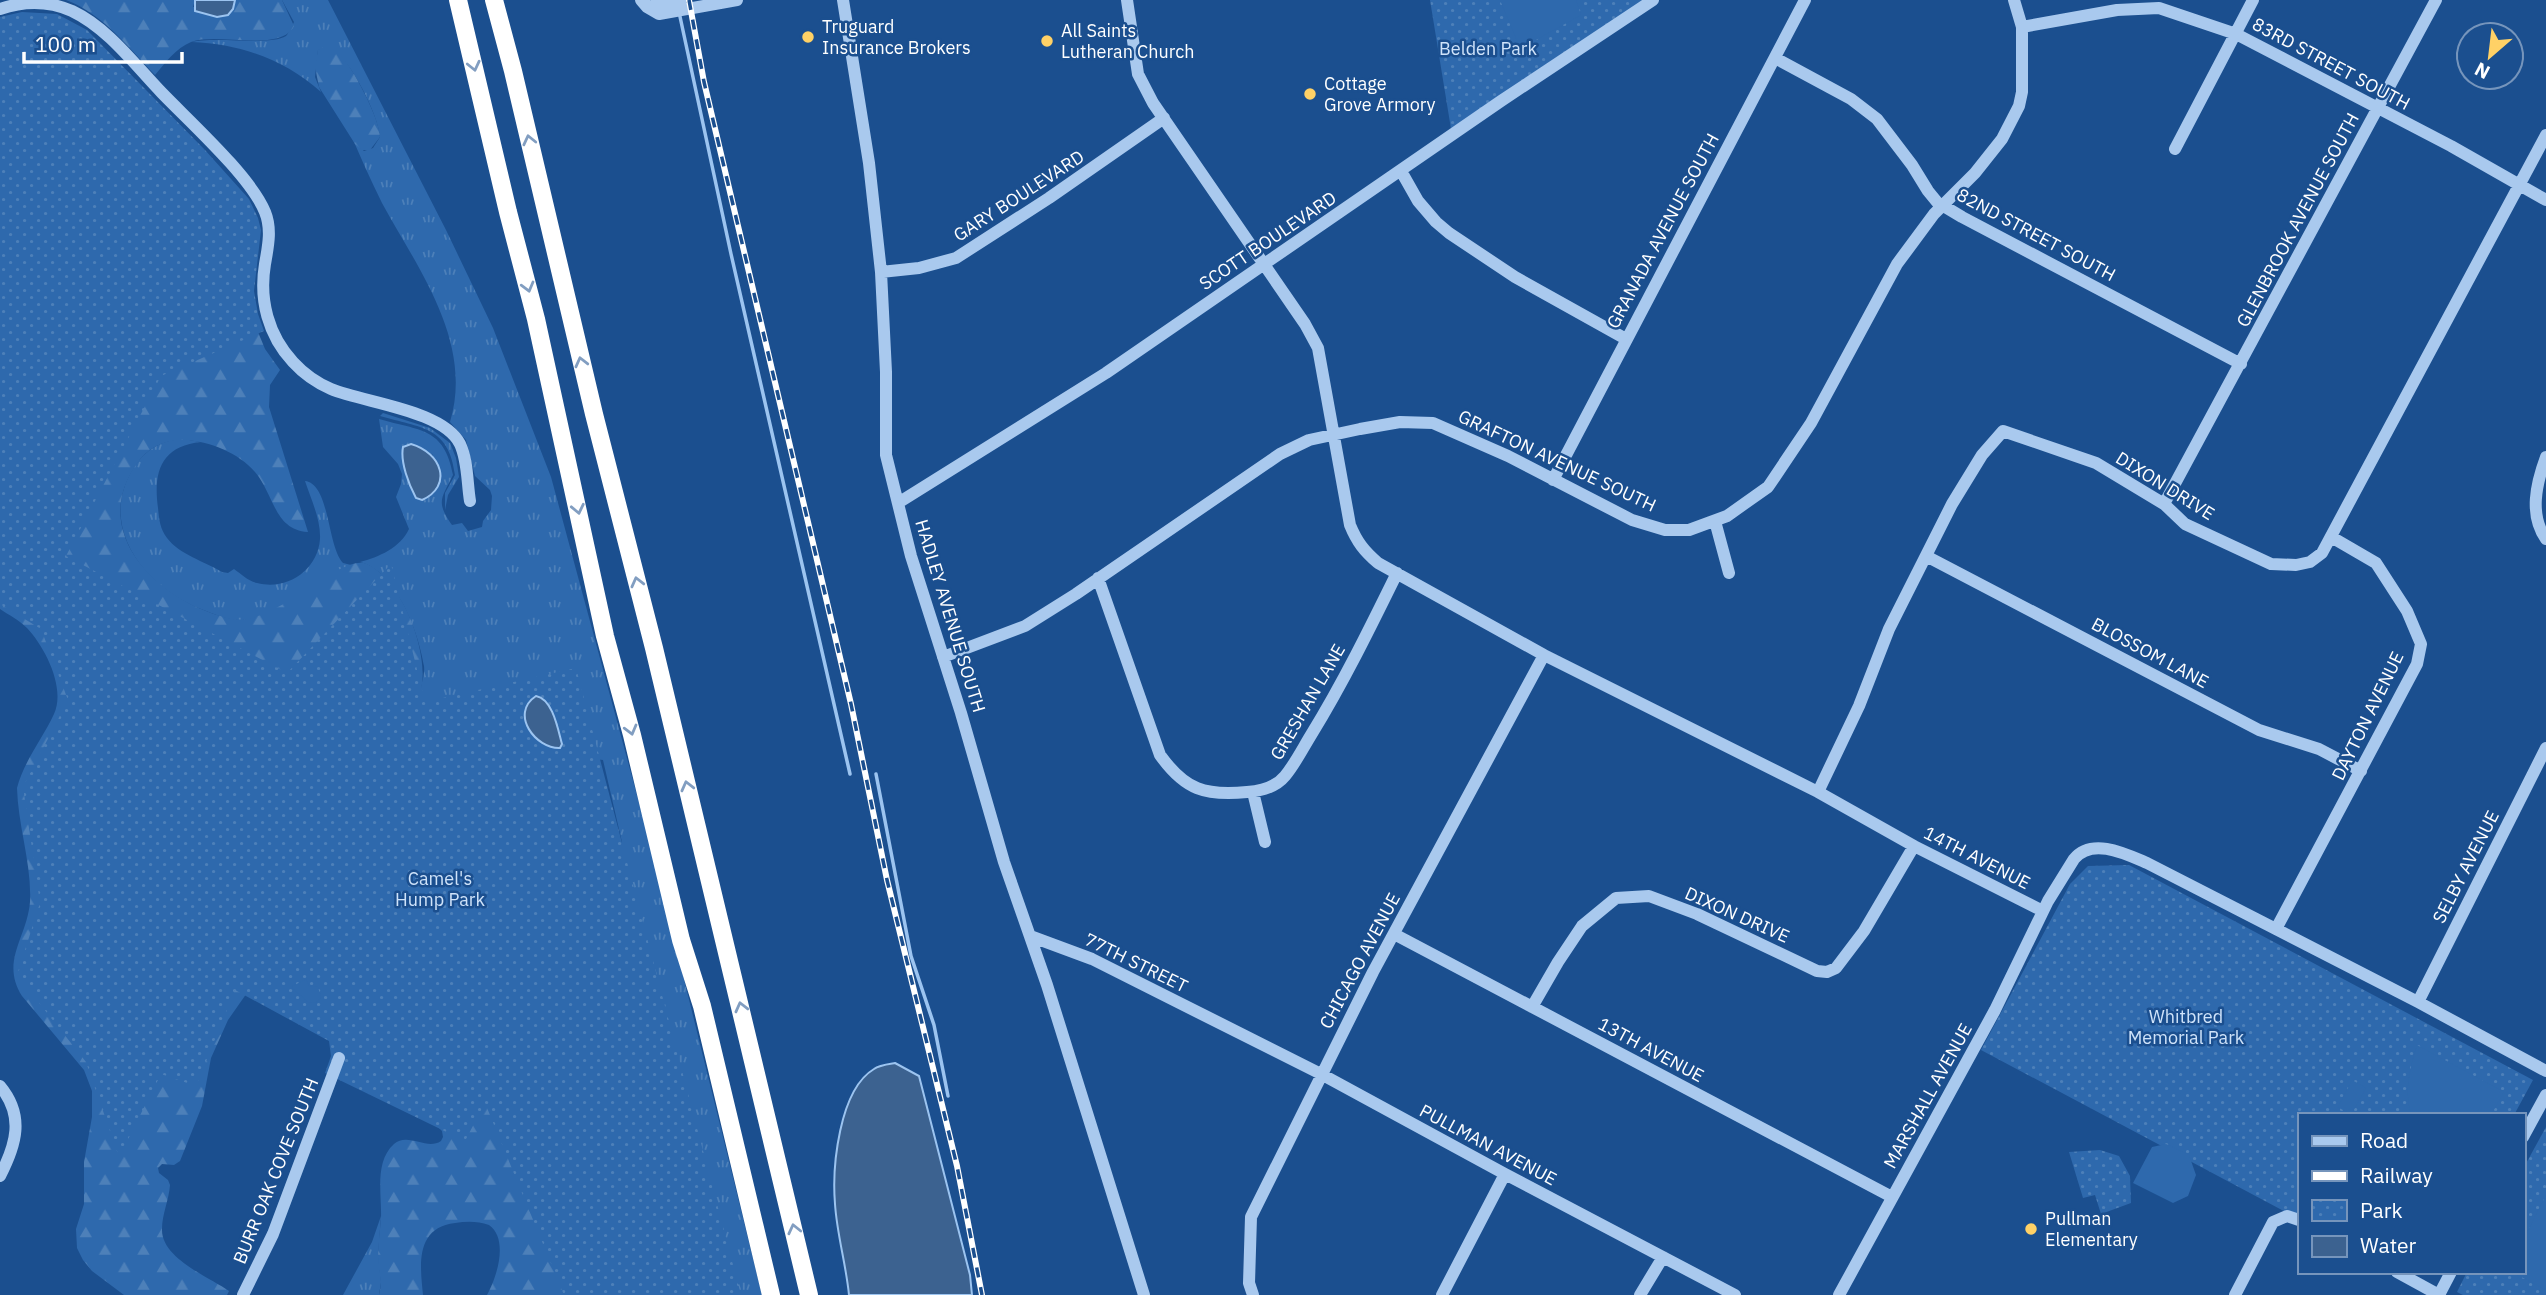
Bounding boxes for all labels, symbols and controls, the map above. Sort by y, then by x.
street label: 83RD STREET SOUTH [2248,12,2414,115]
place label: Truguard Insurance Brokers [822,15,971,59]
place label: All Saints Lutheran Church [1061,19,1195,63]
scale bar [24,21,182,65]
north arrow [2455,21,2525,91]
marker: Truguard Insurance Brokers [800,29,816,45]
text: 100 m [35,30,96,58]
marker: All Saints Lutheran Church [1039,33,1055,49]
park label: Belden Park [1439,37,1537,60]
text: N [2470,57,2494,85]
one-way arrow [466,60,480,72]
place label: Cottage Grove Armory [1324,72,1436,116]
marker: Cottage Grove Armory [1302,86,1318,102]
street label: GLENBROOK AVENUE SOUTH [2231,109,2364,331]
street label: GRANADA AVENUE SOUTH [1601,129,1724,332]
one-way arrow [523,134,537,146]
street label: GARY BOULEVARD [949,145,1088,246]
street label: 82ND STREET SOUTH [1953,183,2120,286]
street label: SCOTT BOULEVARD [1195,186,1341,295]
one-way arrow [520,281,534,293]
one-way arrow [575,356,589,368]
street label: GRAFTON AVENUE SOUTH [1455,405,1660,517]
street label: DIXON DRIVE [2112,446,2219,525]
one-way arrow [569,503,584,515]
street label: HADLEY AVENUE SOUTH [910,516,991,715]
one-way arrow [631,576,645,588]
street label: BLOSSOM LANE [2088,612,2213,693]
street label: GRESHAN LANE [1265,640,1350,764]
street label: DAYTON AVENUE [2326,648,2409,784]
one-way arrow [623,724,637,736]
one-way arrow [681,780,695,792]
street label: SELBY AVENUE [2427,806,2504,927]
street label: 14TH AVENUE [1920,821,2034,894]
park label: Camel's Hump Park [395,867,485,911]
street label: DIXON DRIVE [1681,881,1793,948]
street label: CHICAGO AVENUE [1314,889,1405,1033]
street label: 77TH STREET [1081,928,1192,997]
one-way arrow [735,1001,749,1013]
park label: Whitbred Memorial Park [2128,1005,2245,1049]
street label: 13TH AVENUE [1594,1012,1708,1087]
street label: MARSHALL AVENUE [1878,1019,1977,1172]
street label: BURR OAK COVE SOUTH [228,1074,323,1267]
street label: PULLMAN AVENUE [1416,1099,1561,1190]
legend [2298,1113,2525,1274]
text: Road [2360,1126,2408,1154]
text: Railway [2360,1161,2433,1189]
text: Park [2360,1196,2403,1224]
place label: Pullman Elementary [2045,1207,2138,1251]
marker: Pullman Elementary [2023,1221,2039,1237]
one-way arrow [788,1223,802,1235]
text: Water [2360,1231,2417,1259]

